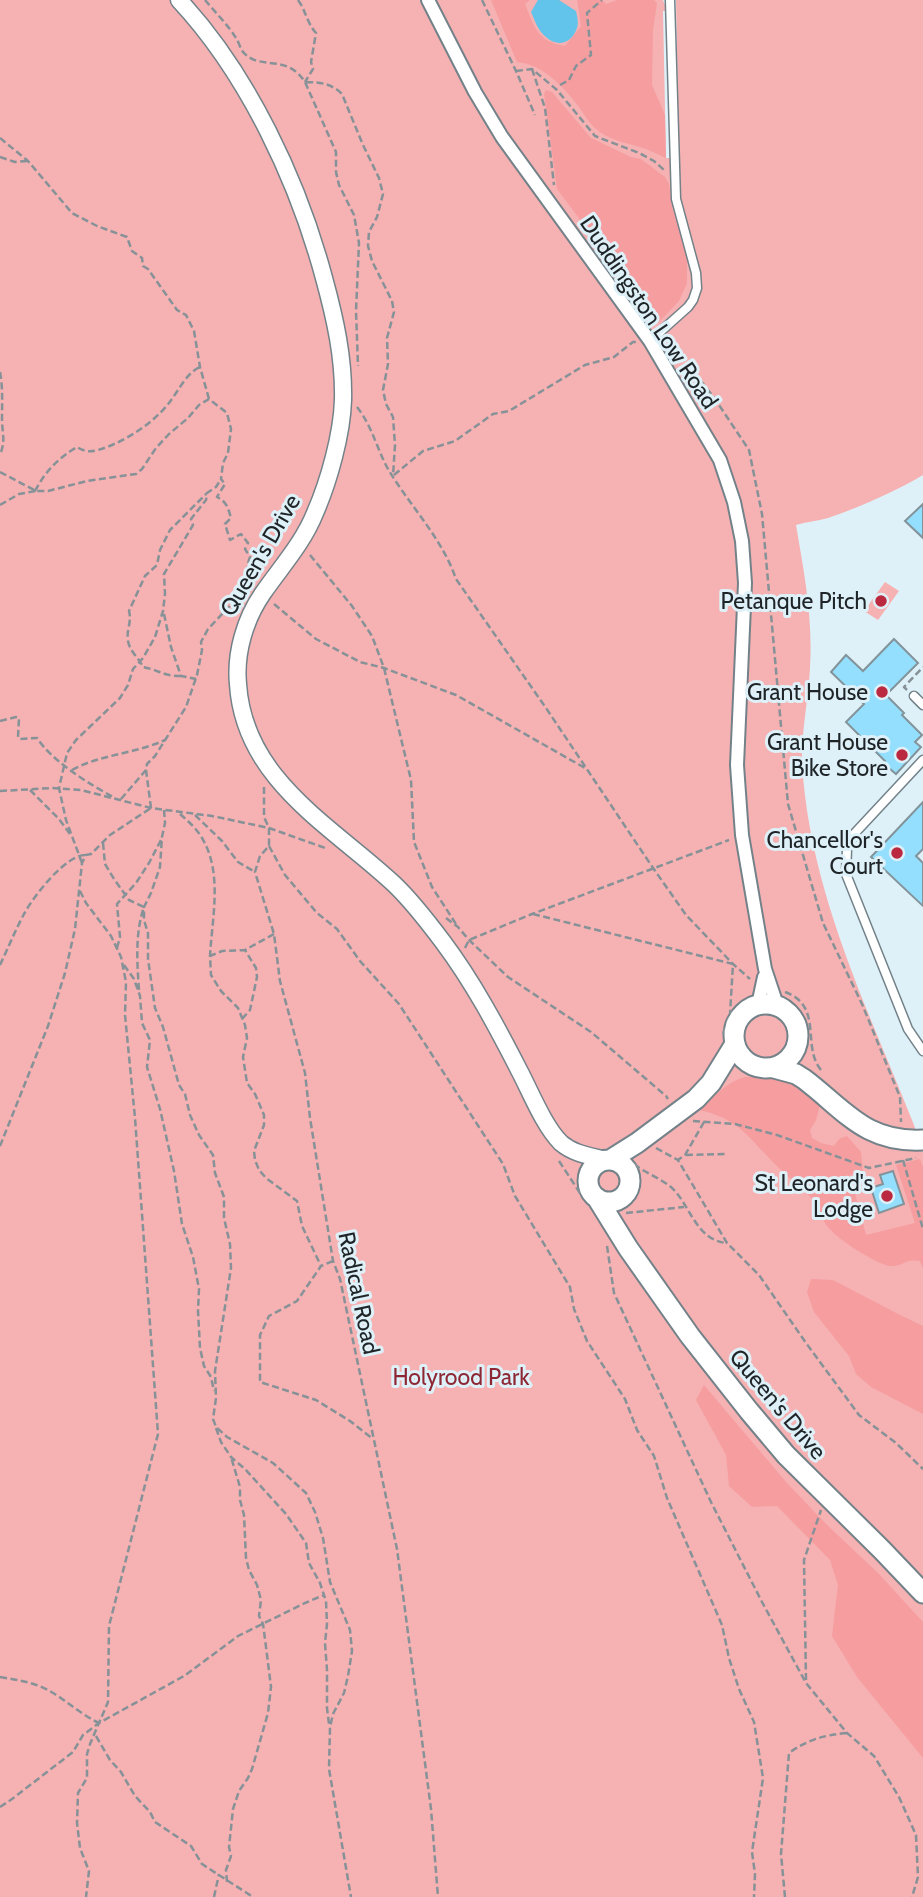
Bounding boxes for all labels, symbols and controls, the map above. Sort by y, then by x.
street label: Duddingston Low Road [574,210,724,414]
street label: Queen's Drive [214,489,306,621]
place label: Petanque Pitch [720,587,867,615]
marker: Petanque Pitch [873,593,889,609]
place label: Grant House [747,678,868,706]
marker: Grant House [874,684,890,700]
place label: Grant House Bike Store [767,728,888,782]
marker: Grant House Bike Store [894,747,910,763]
place label: Chancellor's Court [767,826,883,880]
marker: Chancellor's Court [889,845,905,861]
place label: St Leonard's Lodge [754,1169,873,1223]
marker: St Leonard's Lodge [879,1188,895,1204]
street label: Radical Road [332,1229,386,1357]
street label: Queen's Drive [724,1343,832,1465]
park label: Holyrood Park [392,1363,530,1391]

